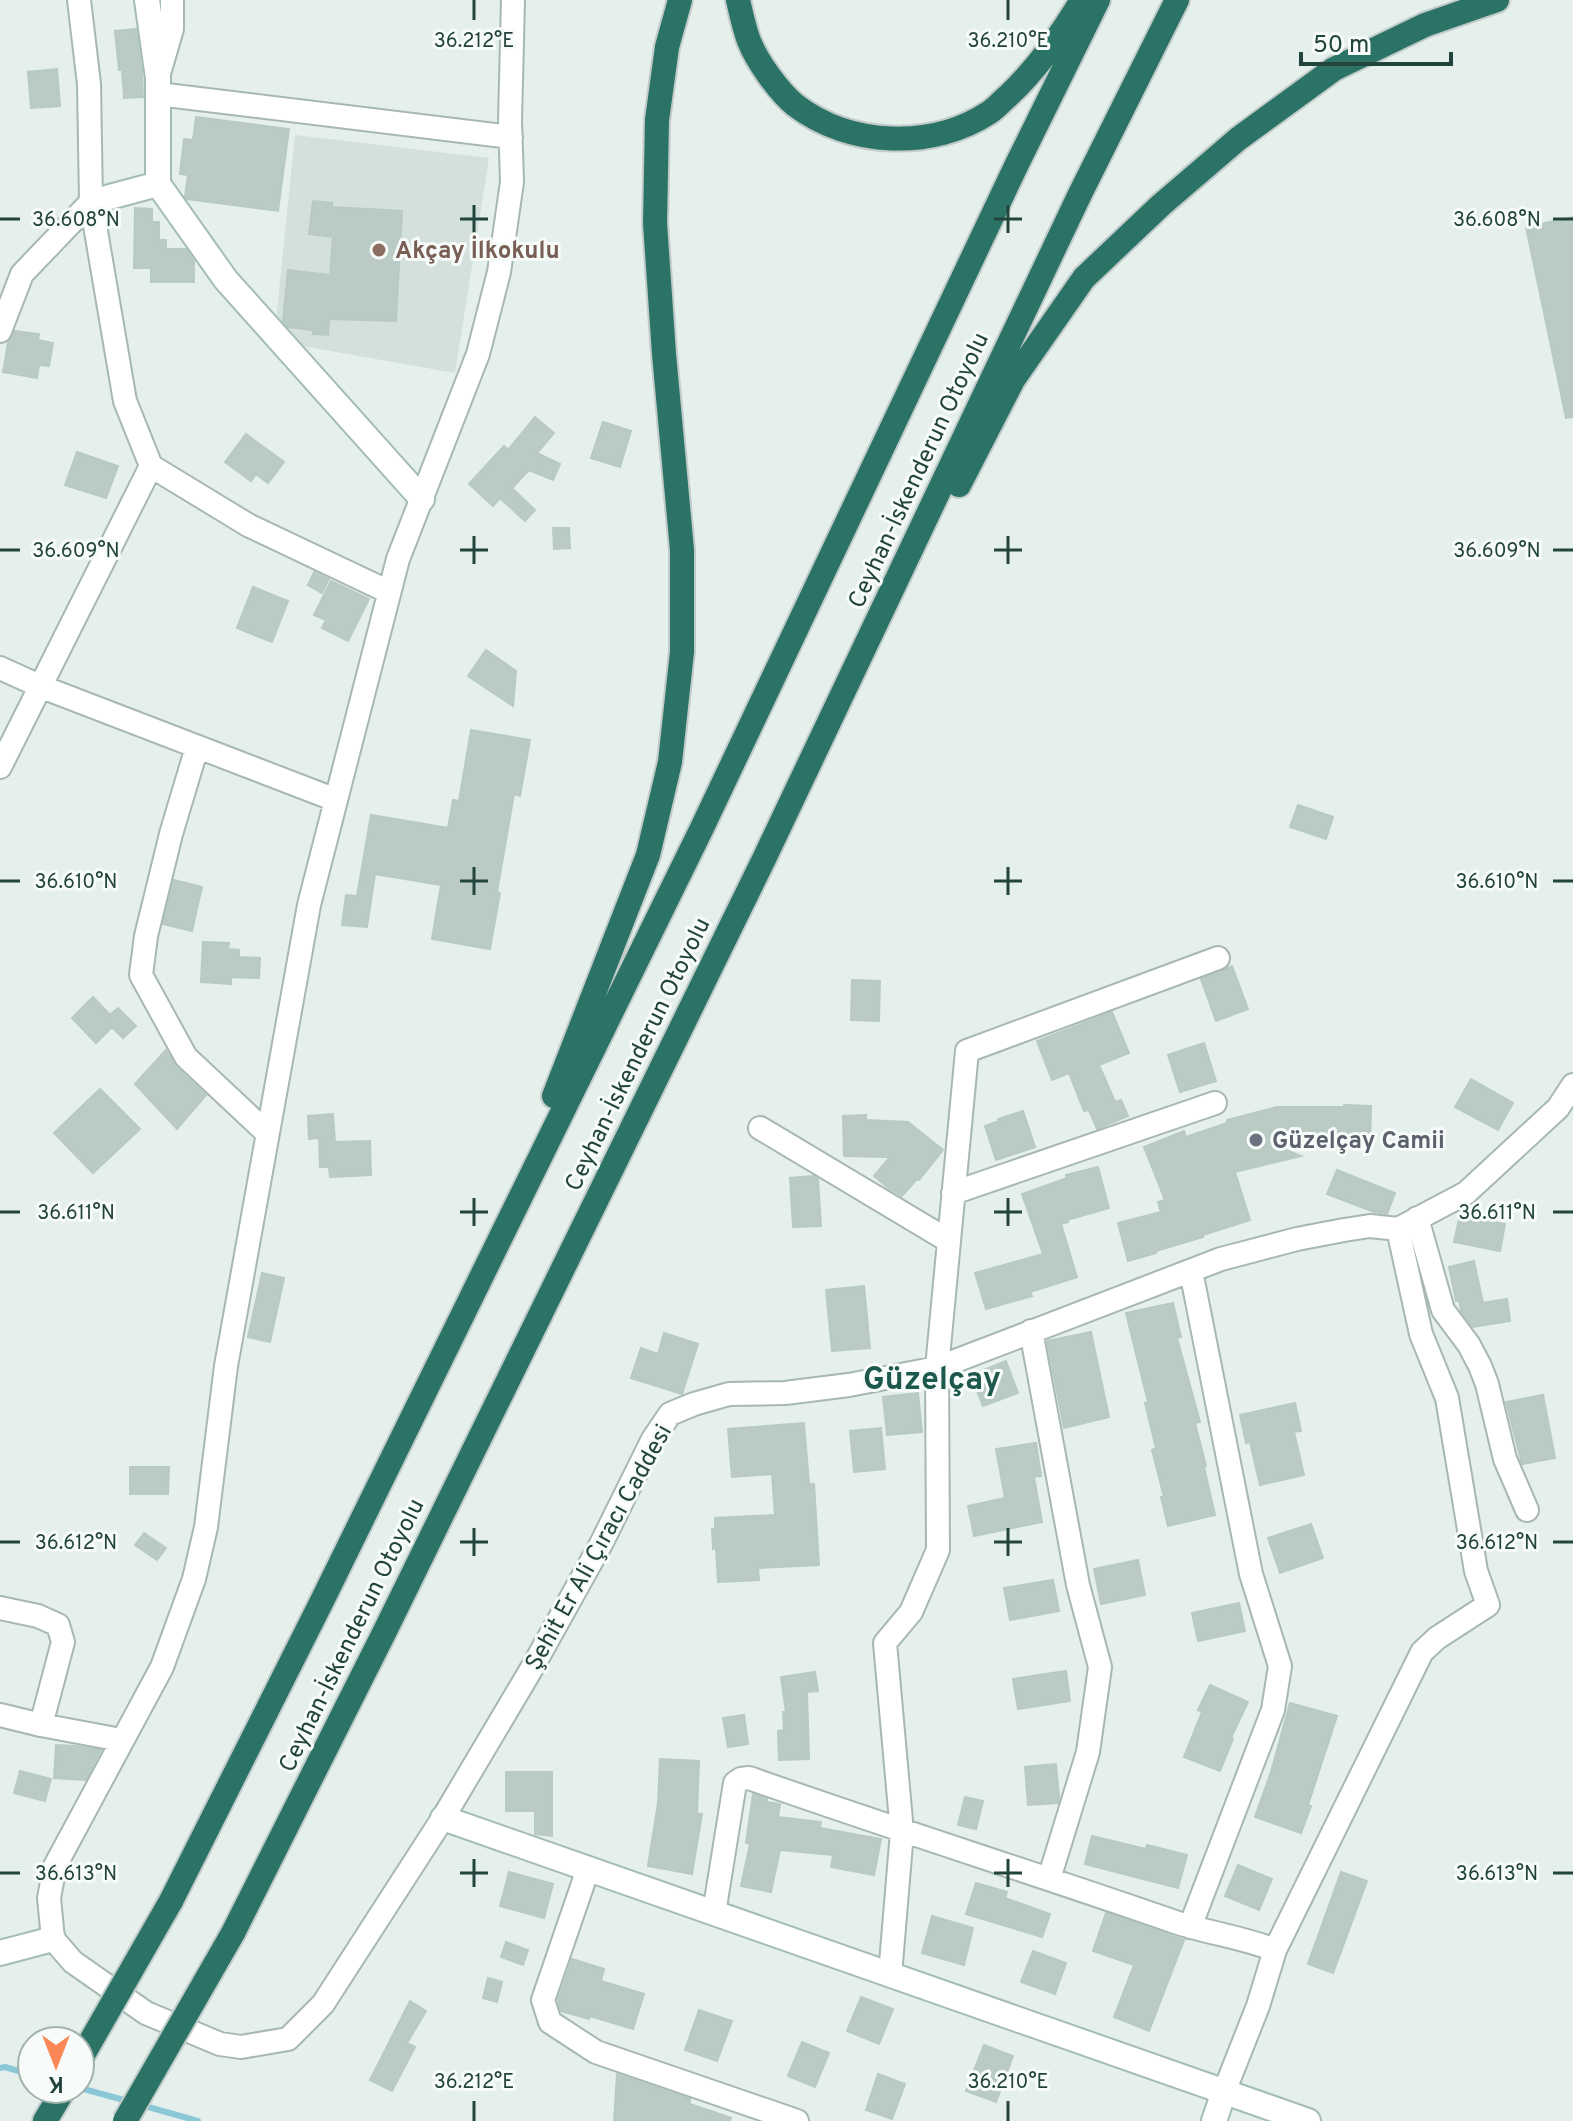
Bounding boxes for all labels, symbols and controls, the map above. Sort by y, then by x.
scale bar [1301,16,1451,66]
text: 36.212°E [434,29,514,55]
text: 36.210°E [967,29,1049,55]
text: 50 m [1313,31,1369,61]
text: 36.608°N [32,208,120,234]
text: 36.608°N [1453,208,1541,234]
place label: Akçay İlkokulu [395,235,560,267]
marker: Akçay İlkokulu [370,241,388,259]
street label: Ceyhan-İskenderun Otoyolu [842,328,997,613]
text: 36.609°N [32,539,120,565]
text: 36.609°N [1453,539,1541,565]
text: 36.610°N [34,870,118,896]
text: 36.610°N [1455,870,1539,896]
street label: Ceyhan-İskenderun Otoyolu [558,913,718,1197]
place label: Güzelçay Camii [1272,1127,1445,1157]
marker: Güzelçay Camii [1247,1131,1265,1149]
text: 36.611°N [37,1201,115,1227]
text: 36.611°N [1458,1201,1536,1227]
district label: Güzelçay [863,1361,1001,1401]
street label: Şehit Er Ali Çıracı Caddesi [520,1420,680,1676]
street label: Ceyhan-İskenderun Otoyolu [272,1494,432,1778]
text: 36.612°N [35,1531,117,1557]
text: 36.612°N [1456,1531,1538,1557]
text: 36.613°N [35,1862,117,1888]
text: 36.613°N [1456,1862,1538,1888]
north arrow [16,2025,96,2105]
text: K [48,2069,64,2096]
text: 36.212°E [434,2070,514,2096]
text: 36.210°E [967,2070,1049,2096]

